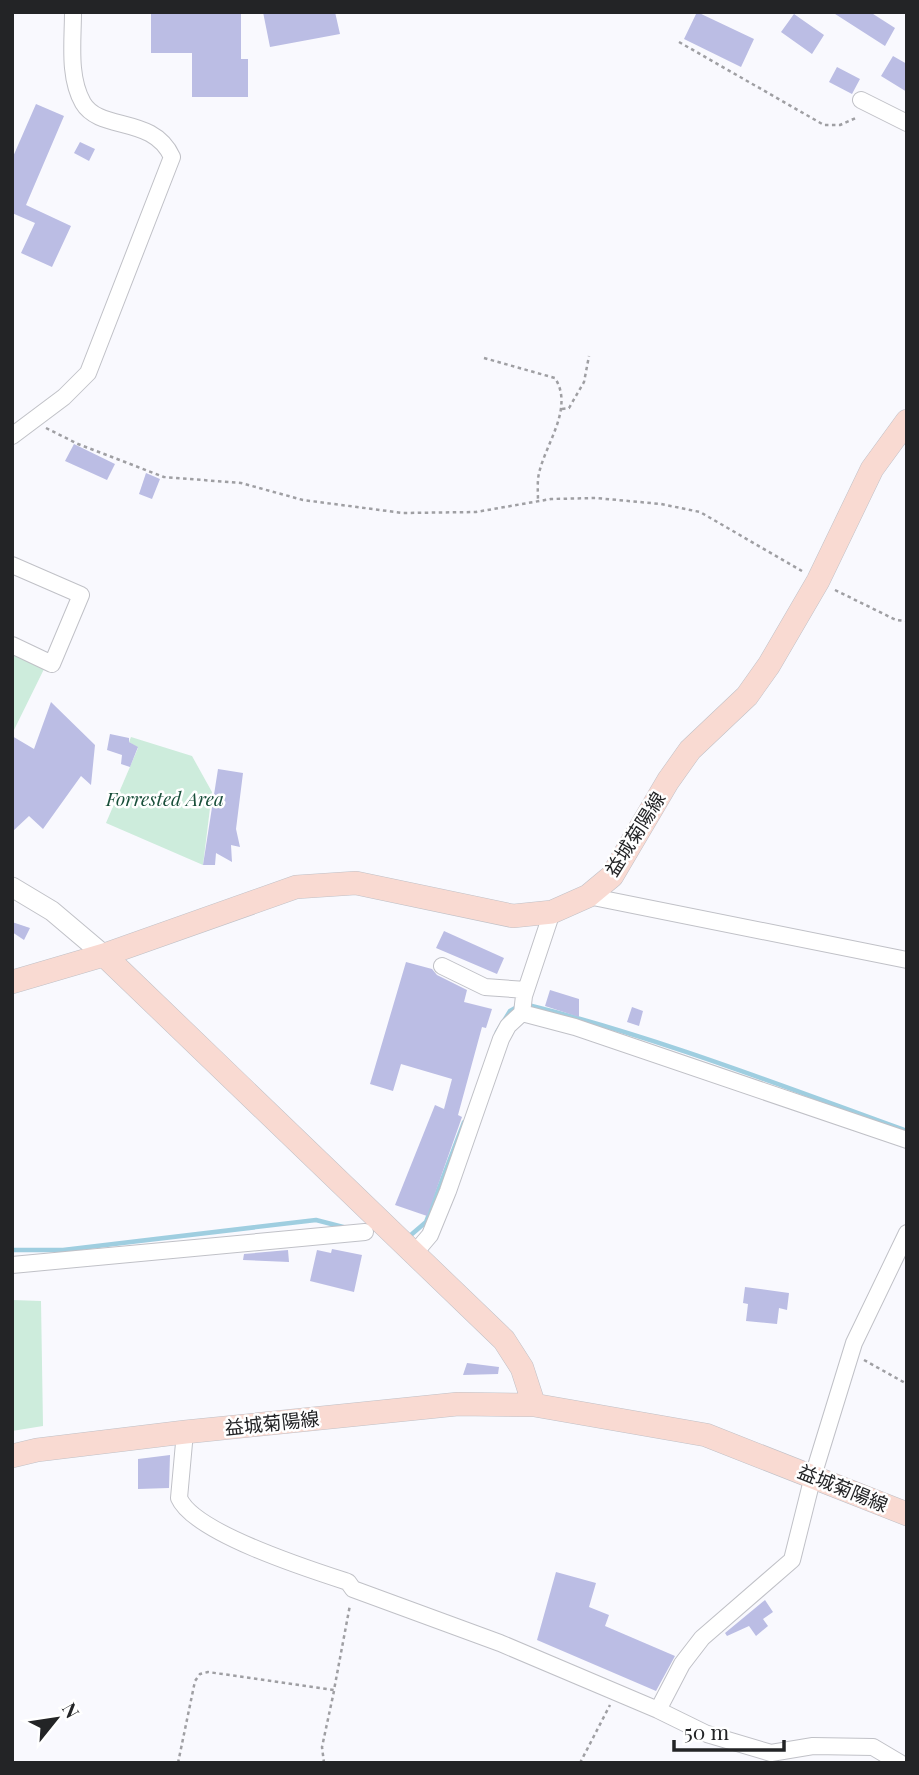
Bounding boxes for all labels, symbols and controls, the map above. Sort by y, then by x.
park label: Forrested Area [105,785,224,811]
street label: 益城菊陽線 [598,786,670,881]
street label: 益城菊陽線 [223,1404,321,1440]
street label: 益城菊陽線 [794,1457,892,1517]
north arrow [21,1684,91,1754]
text: N [57,1698,86,1723]
scale bar [674,1708,784,1752]
text: 50 m [684,1717,730,1745]

